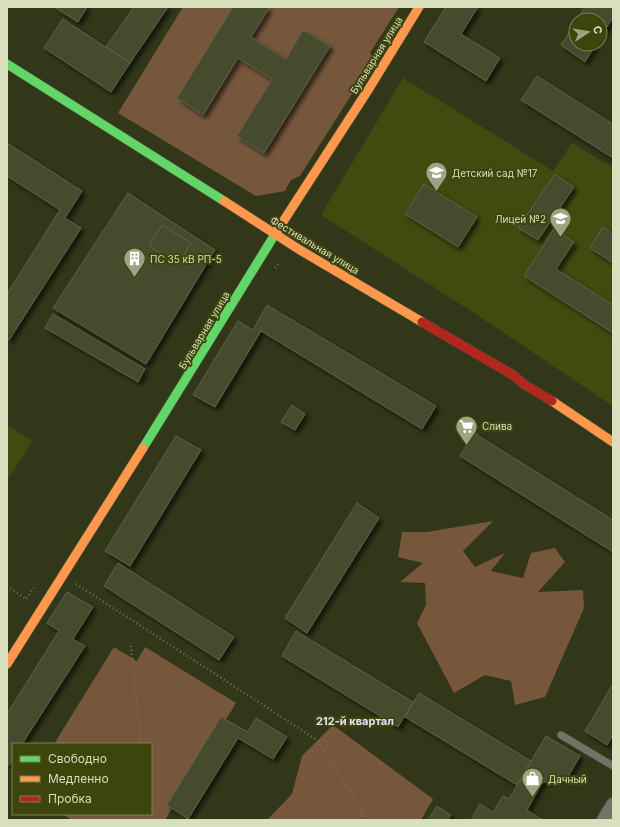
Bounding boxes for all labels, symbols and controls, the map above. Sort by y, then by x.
north arrow [568,12,608,52]
street label: Бульварная улица [347,14,405,96]
text: С [590,24,605,35]
school or university icon: Детский сад №17 [424,160,450,193]
place label: Детский сад №17 [452,167,538,179]
school or university icon: Лицей №2 [548,206,574,239]
place label: Лицей №2 [495,213,546,225]
street label: Фестивальная улица [268,214,362,276]
building icon: ПС 35 кВ РП-5 [122,246,148,279]
place label: ПС 35 кВ РП-5 [150,253,222,265]
street label: Бульварная улица [176,289,232,371]
supermarket icon: Слива [453,413,479,446]
place label: Слива [482,420,512,432]
district label: 212-й квартал [316,714,394,728]
legend [12,743,152,815]
text: Свободно [48,751,107,766]
shop icon: Дачный [520,766,546,799]
text: Медленно [48,771,109,786]
place label: Дачный [548,773,587,785]
text: Пробка [48,791,92,806]

